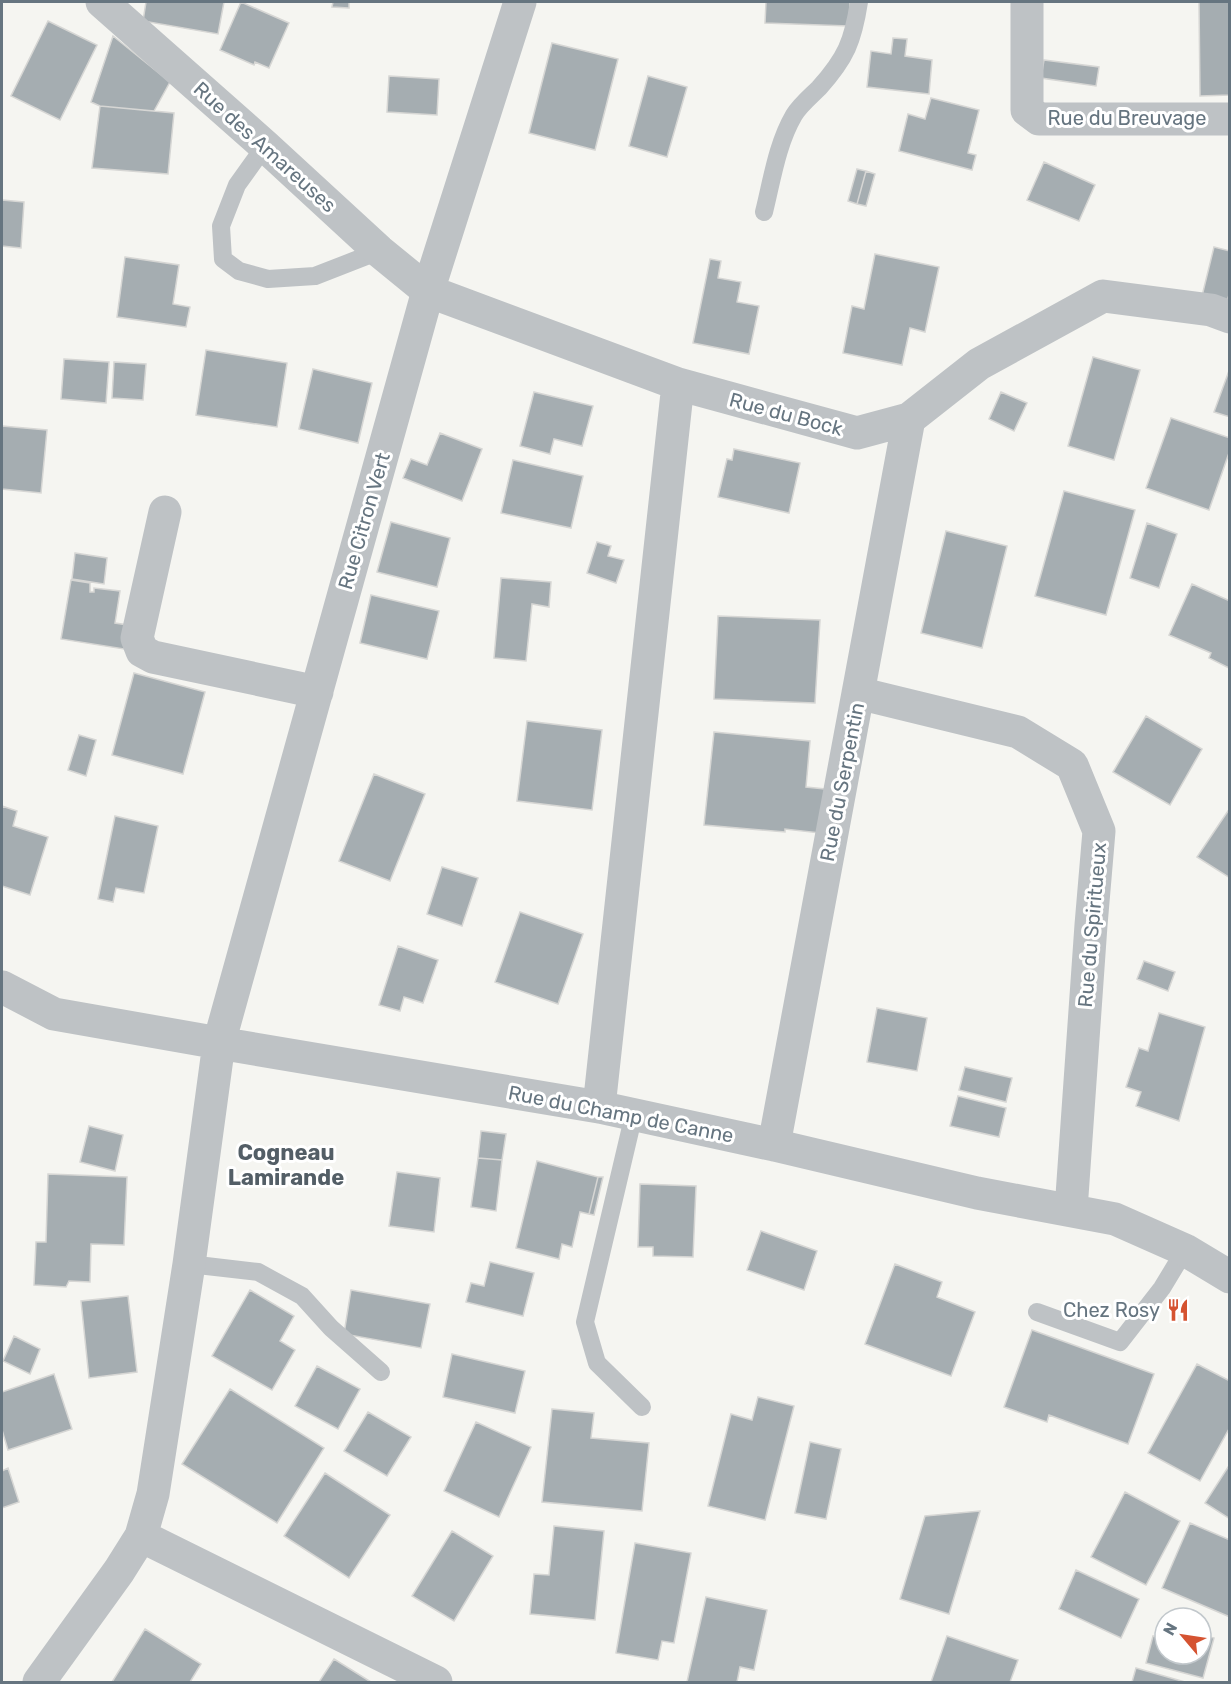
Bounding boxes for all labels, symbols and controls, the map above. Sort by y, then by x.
street label: Rue des Amareuses [189,77,341,217]
street label: Rue du Breuvage [1048,106,1206,130]
street label: Rue du Bock [727,387,846,441]
street label: Rue Citron Vert [333,450,395,592]
street label: Rue du Serpentin [815,701,869,863]
street label: Rue du Spiritueux [1073,841,1111,1009]
street label: Rue du Champ de Canne [506,1080,736,1148]
district label: Cogneau Lamirande [228,1139,344,1191]
restaurant icon: Chez Rosy [1165,1297,1191,1323]
place label: Chez Rosy [1063,1298,1160,1322]
north arrow [1153,1606,1213,1666]
text: N [1159,1619,1181,1639]

